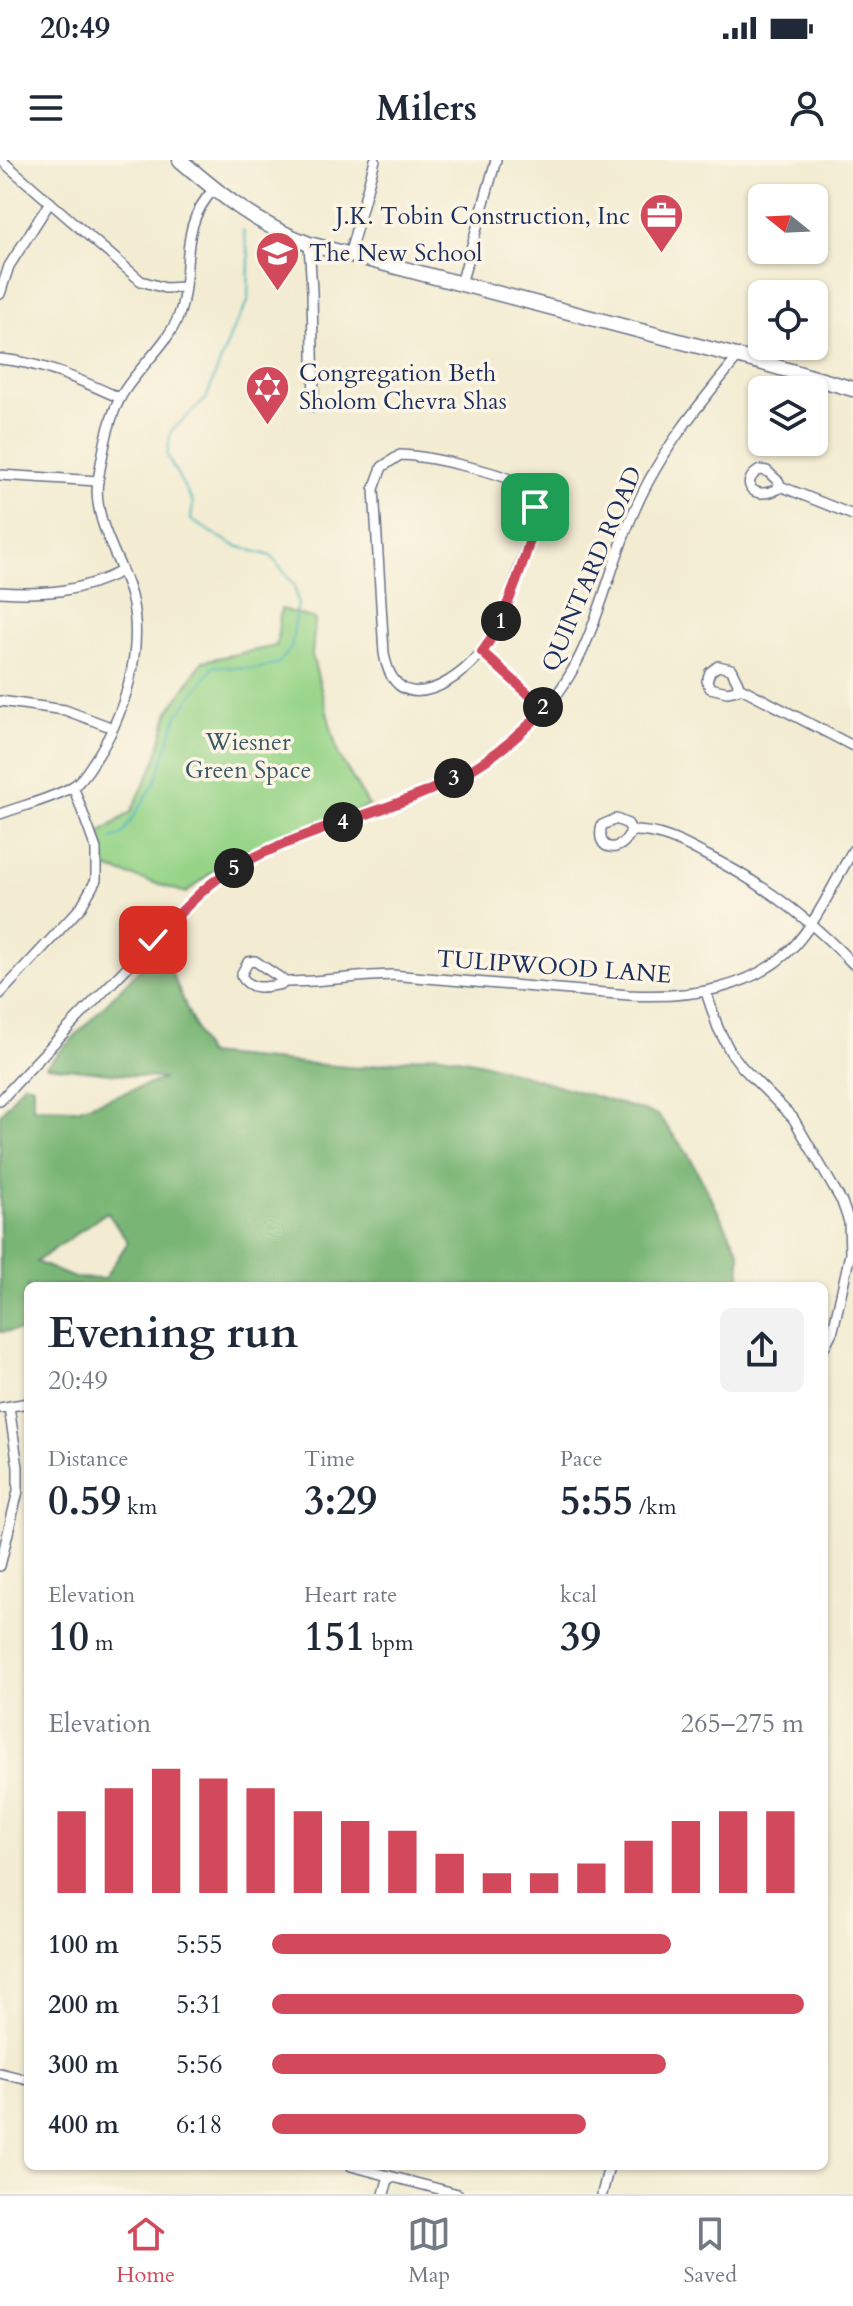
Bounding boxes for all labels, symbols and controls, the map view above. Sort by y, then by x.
text: 20:49 [40,8,110,49]
text: Milers [376,84,477,133]
icon: menu [24,86,68,130]
icon: person [785,86,829,130]
north arrow [748,184,828,264]
map controls [748,184,828,456]
office icon: J.K. Tobin Construction, Inc [637,192,685,255]
place label: J.K. Tobin Construction, Inc [332,200,630,233]
school or university icon: The New School [254,229,302,292]
place label: The New School [309,237,482,270]
button: locate [748,280,828,360]
place label: Congregation Beth Sholom Chevra Shas [299,357,507,418]
synagogue icon: Congregation Beth Sholom Chevra Shas [244,363,292,426]
button: layers [748,376,828,456]
street label: QUINTARD ROAD [534,461,650,677]
pin [501,473,569,541]
icon: arrive [513,485,557,529]
pin: 1 [481,601,521,641]
text: 1 [495,606,507,636]
pin: 2 [523,687,563,727]
text: 2 [537,692,549,722]
park label: Wiesner Green Space [185,726,311,787]
pin: 3 [434,758,474,798]
text: 3 [448,763,460,793]
pin: 4 [323,802,363,842]
text: 4 [337,807,349,837]
pin: 5 [214,848,254,888]
text: 5 [228,853,240,883]
pin [119,906,187,974]
icon: check [131,918,175,962]
street label: TULIPWOOD LANE [436,942,672,992]
text: Evening run [48,1303,298,1363]
button: share [720,1308,804,1392]
text: 20:49 [48,1363,108,1398]
text: Distance [48,1444,128,1474]
text: Time [304,1444,355,1474]
text: Pace [560,1444,603,1474]
text: 0.59 [48,1474,121,1529]
text: 3:29 [304,1474,377,1529]
text: 5:55 [560,1474,633,1529]
text: km [121,1492,157,1522]
text: /km [633,1492,677,1522]
text: Elevation [48,1580,135,1610]
text: Heart rate [304,1580,397,1610]
text: kcal [560,1580,597,1610]
text: 10 [48,1610,89,1665]
text: 151 [304,1610,365,1665]
text: 39 [560,1610,601,1665]
text: m [89,1628,114,1658]
text: bpm [365,1628,414,1658]
text: Elevation [48,1706,151,1741]
text: 265–275 m [681,1706,804,1741]
text: 100 m [48,1927,119,1962]
text: 5:55 [176,1927,223,1962]
text: 200 m [48,1987,119,2022]
text: 5:31 [176,1987,223,2022]
text: 300 m [48,2047,119,2082]
text: 5:56 [176,2047,223,2082]
text: 400 m [48,2107,119,2142]
text: 6:18 [176,2107,223,2142]
tab: Home [116,2212,175,2290]
tab: Map [407,2212,451,2290]
tab: Saved [684,2212,737,2290]

